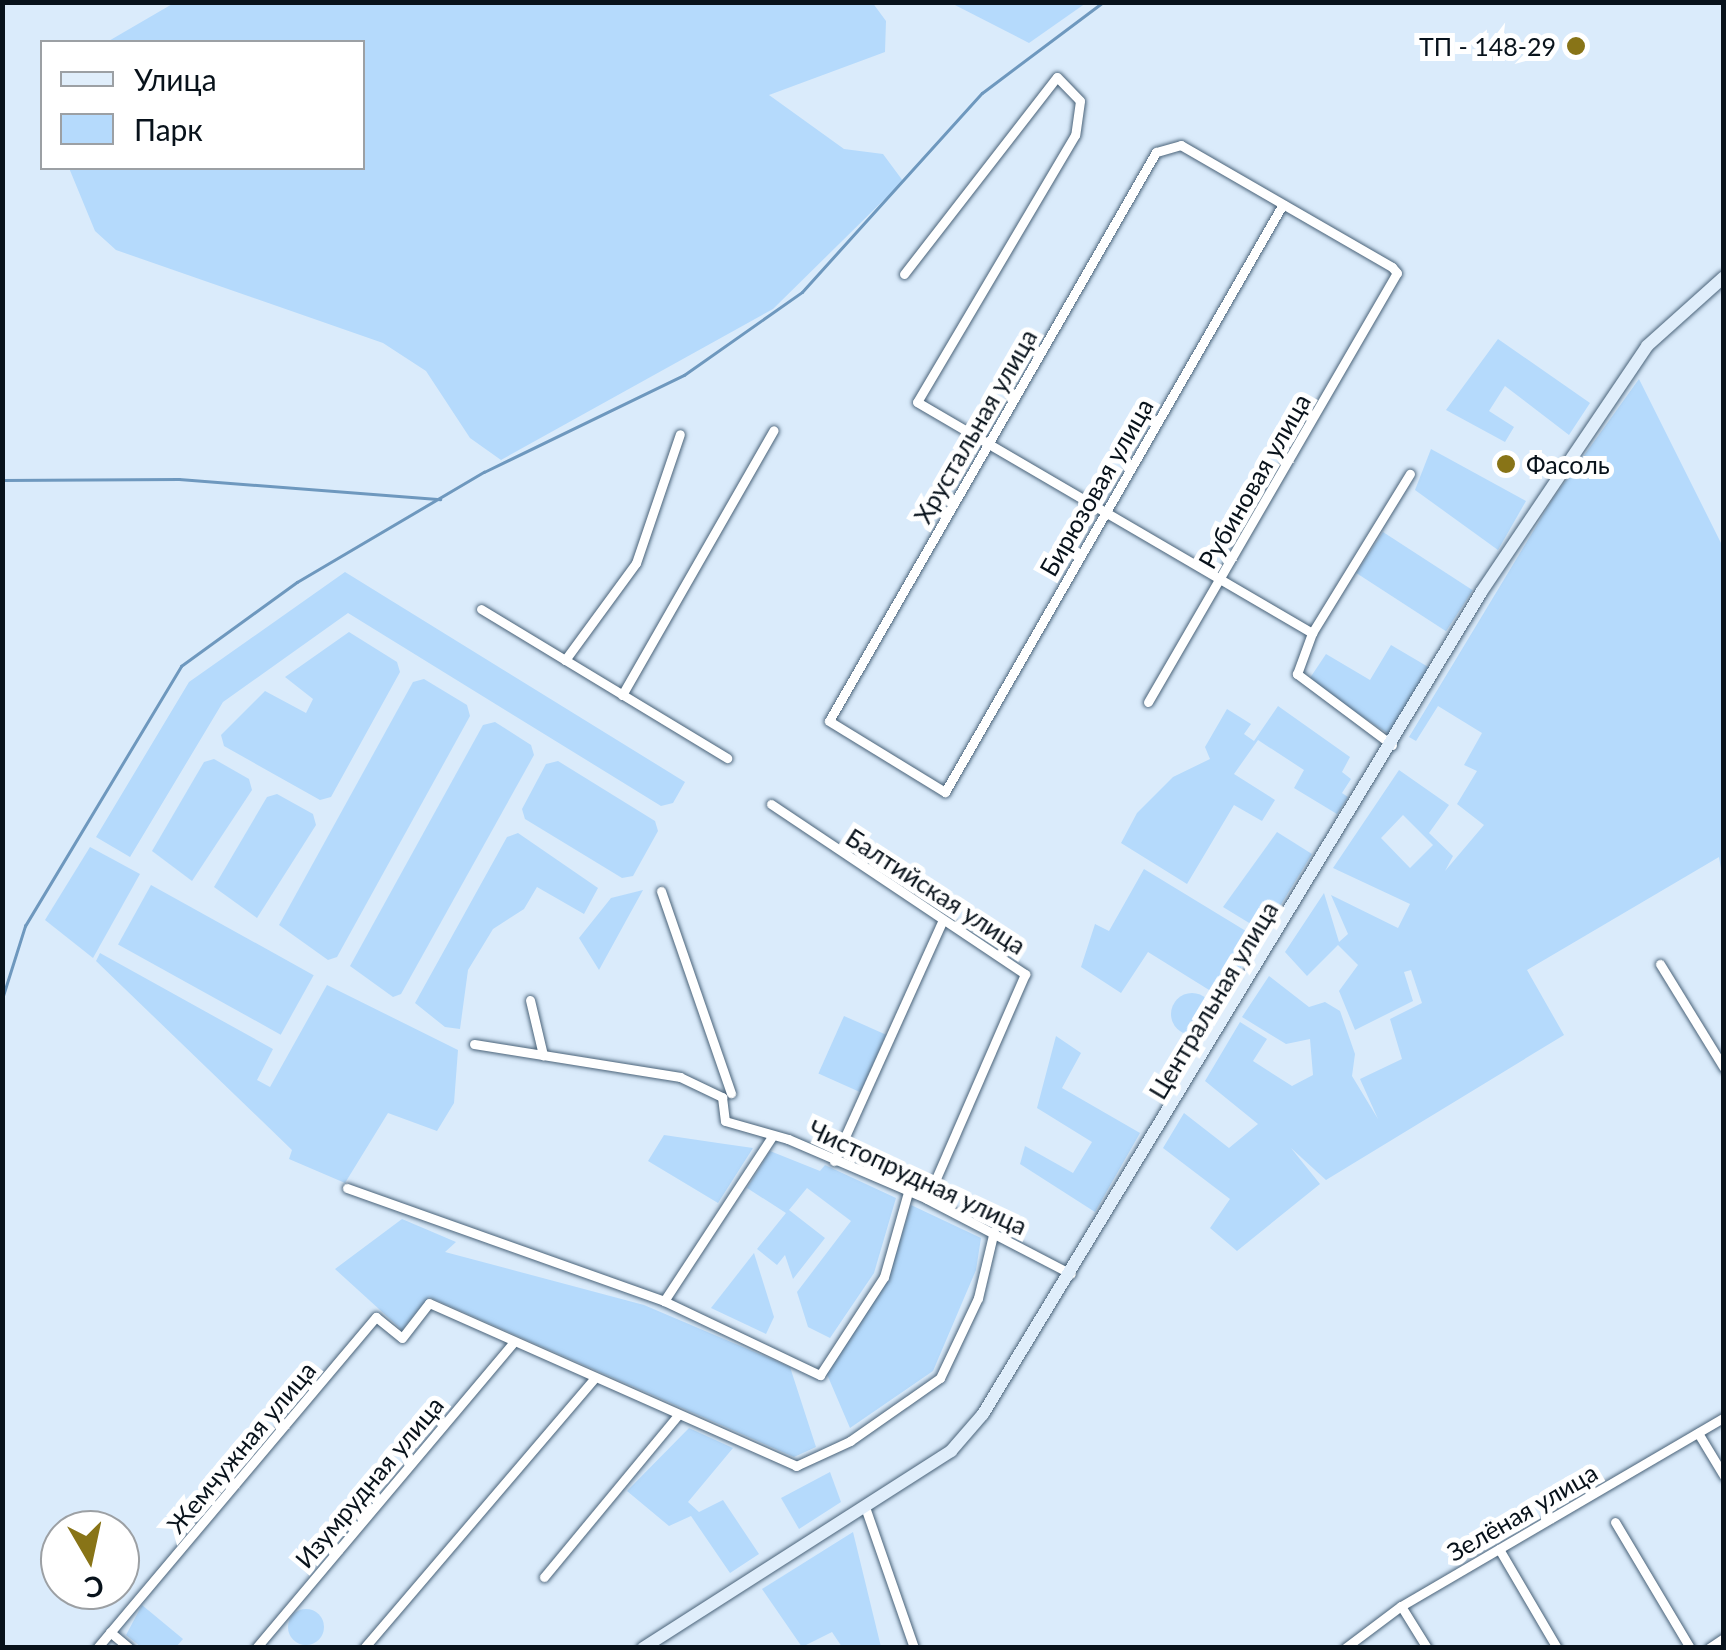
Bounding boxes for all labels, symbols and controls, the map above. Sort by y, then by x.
place label: ТП - 148-29 [1419,31,1556,61]
marker: ТП - 148-29 [1565,35,1587,57]
legend [40,40,365,170]
text: Улица [134,61,217,97]
text: Парк [134,111,203,147]
street label: Хрустальная улица [907,324,1043,528]
street label: Рубиновая улица [1192,388,1316,574]
street label: Бирюзовая улица [1033,393,1159,581]
place label: Фасоль [1526,449,1610,479]
marker: Фасоль [1495,453,1517,475]
street label: Балтийская улица [841,822,1031,960]
street label: Центральная улица [1142,896,1284,1104]
street label: Чистопрудная улица [804,1113,1032,1241]
street label: Жемчужная улица [160,1355,322,1539]
street label: Изумрудная улица [289,1390,449,1574]
street label: Зелёная улица [1441,1457,1603,1567]
north arrow [40,1510,140,1610]
text: С [83,1569,106,1606]

